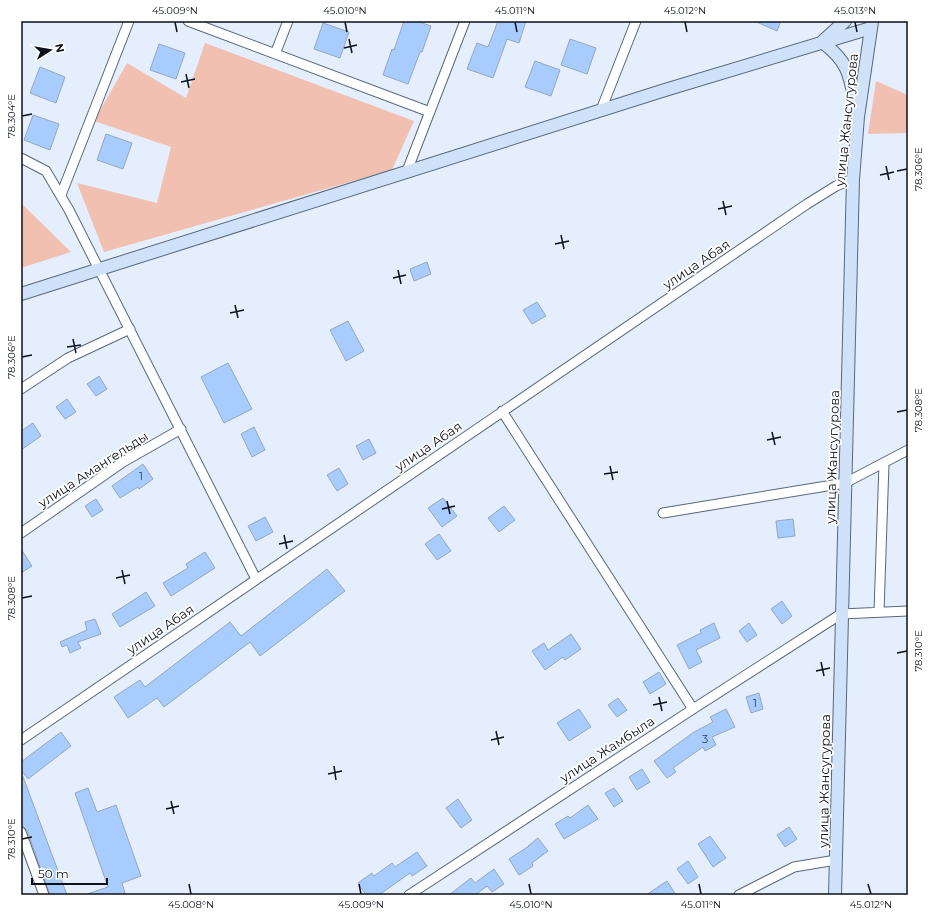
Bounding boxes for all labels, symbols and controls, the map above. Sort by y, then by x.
text: 45.009°N [152,4,198,17]
text: 45.010°N [323,4,367,17]
text: 45.011°N [495,4,535,17]
text: 45.012°N [664,4,706,17]
text: 45.013°N [834,4,876,17]
north arrow [30,30,70,70]
text: N [52,42,68,54]
street label: улица Жансугурова [831,53,861,188]
text: 78.304°E [5,94,18,138]
text: 78.306°E [912,147,925,191]
street label: улица Абая [659,236,733,293]
text: 78.306°E [5,335,18,379]
text: 78.308°E [912,388,925,432]
street label: улица Жансугурова [822,390,842,525]
street label: улица Абая [391,418,465,475]
street label: улица Амангельды [34,427,151,511]
house number: 1 [139,469,143,483]
text: 78.308°E [5,576,18,620]
street label: улица Абая [123,601,197,658]
text: 78.310°E [912,630,925,672]
house number: 1 [753,696,757,710]
street label: улица Жамбыла [556,713,657,786]
street label: улица Жансугурова [815,714,833,849]
house number: 3 [702,732,708,746]
text: 78.310°E [5,818,18,860]
scale bar [32,860,107,886]
text: 50 m [38,866,69,881]
text: 45.008°N [168,898,214,911]
text: 45.009°N [338,898,384,911]
text: 45.010°N [509,898,553,911]
text: 45.011°N [681,898,721,911]
text: 45.012°N [850,898,892,911]

